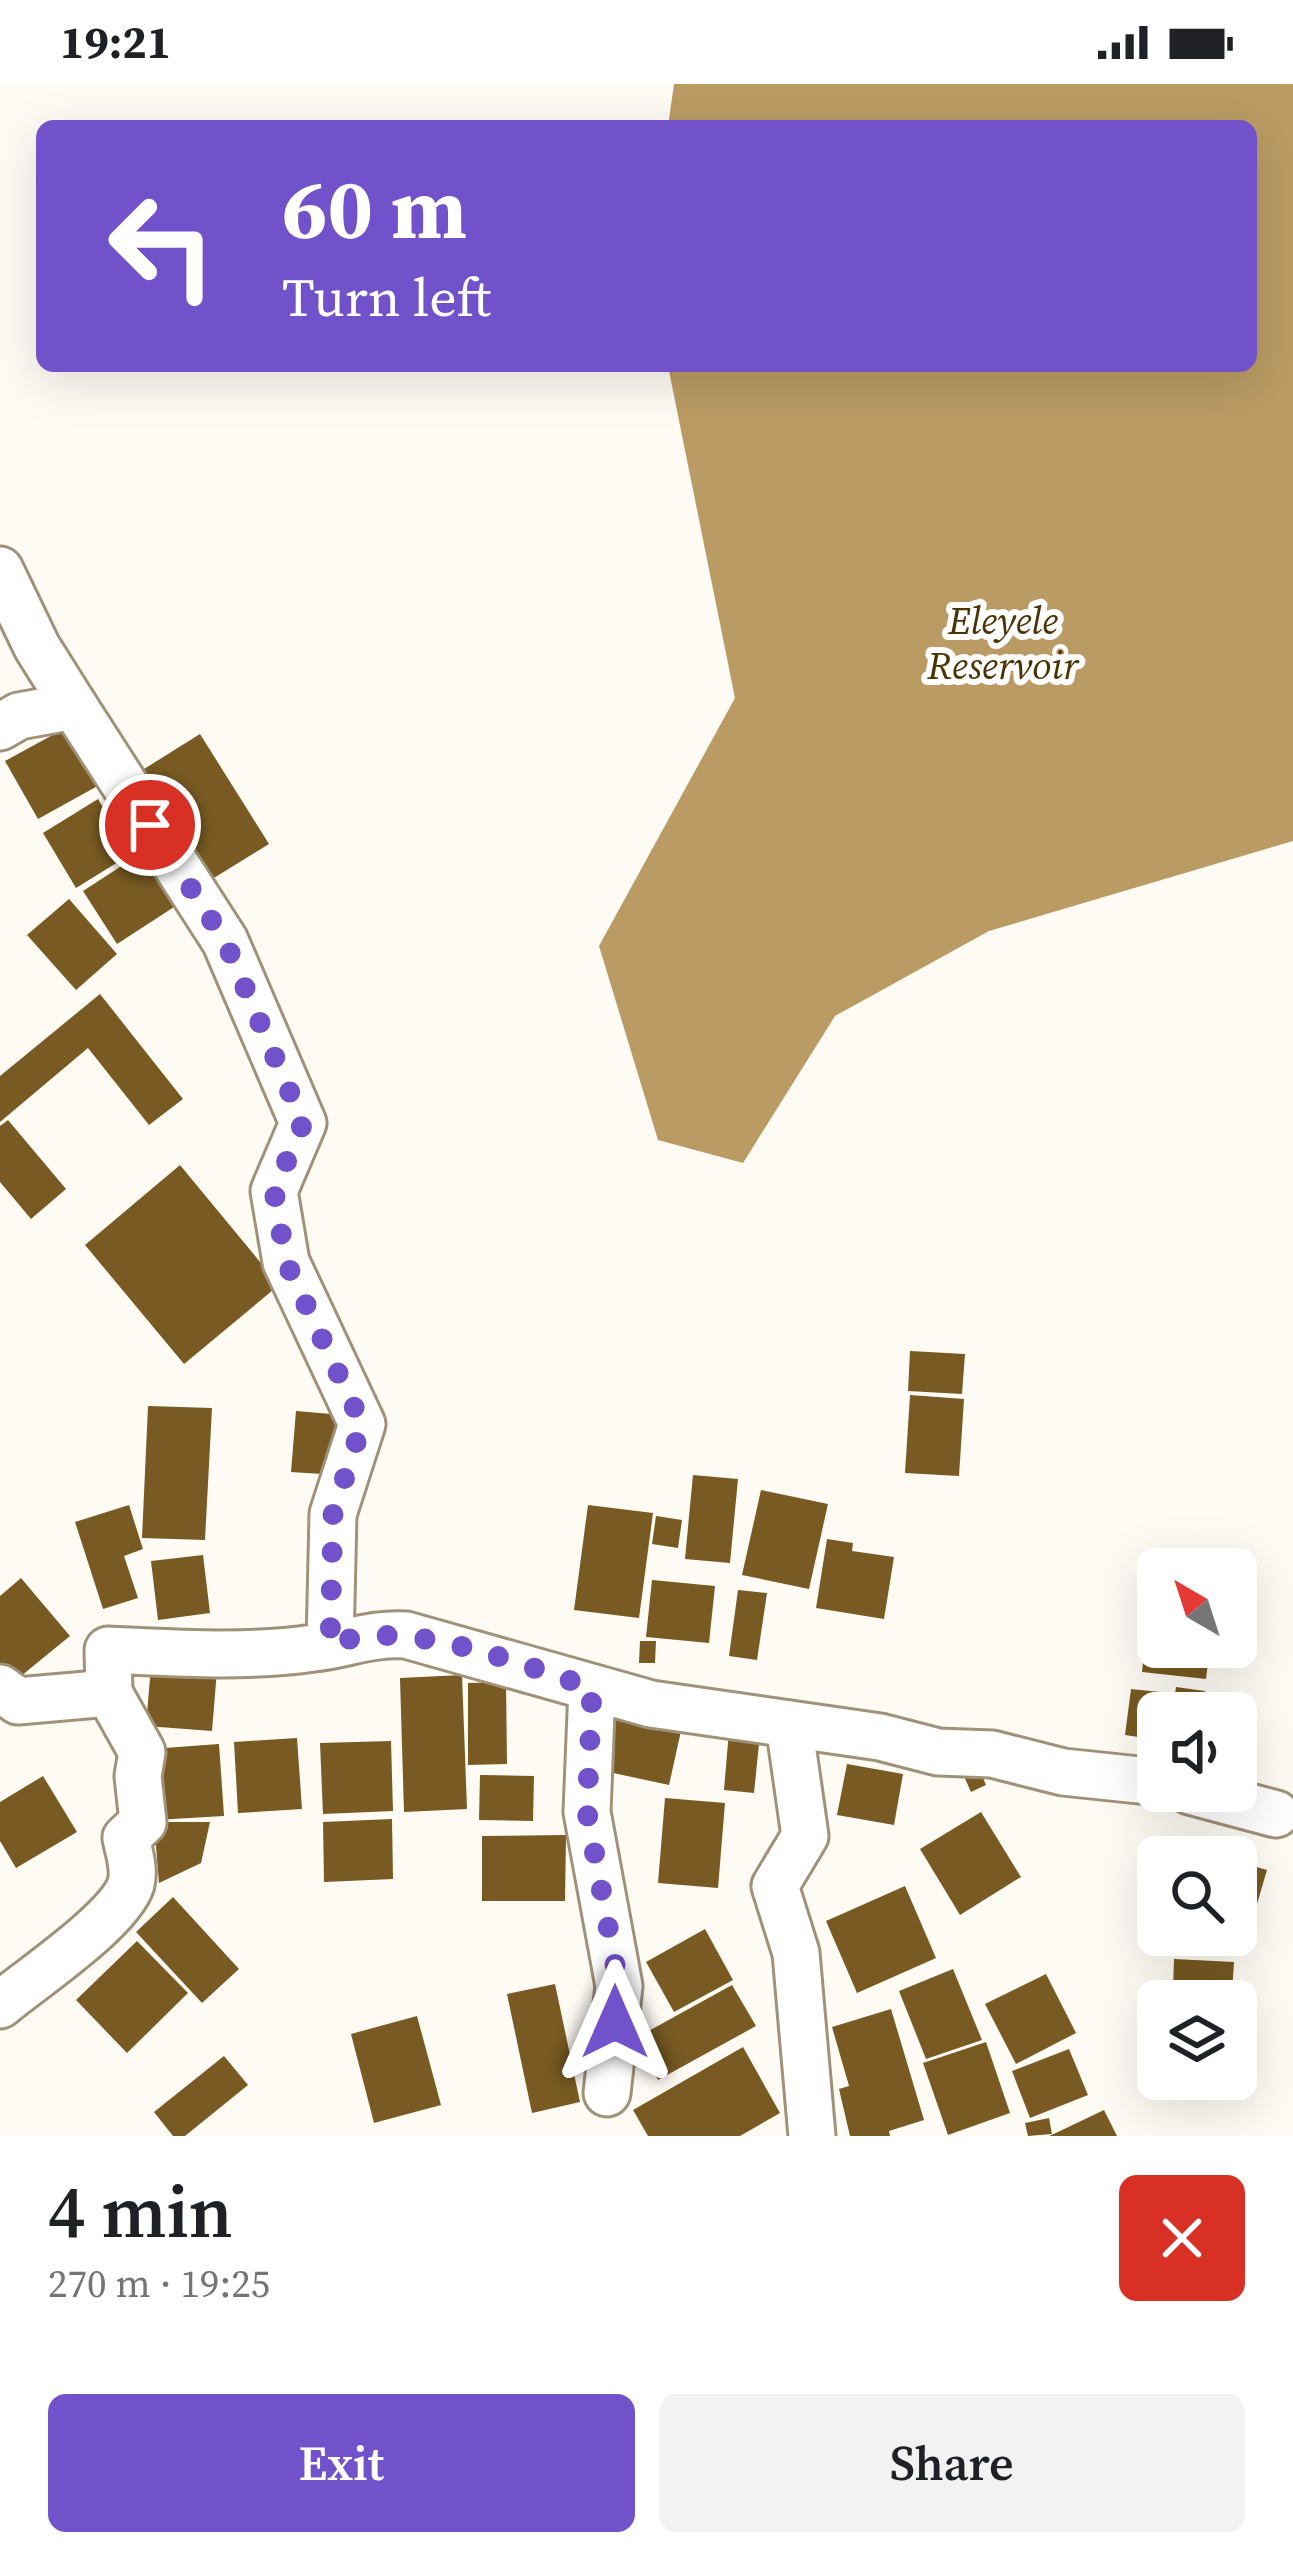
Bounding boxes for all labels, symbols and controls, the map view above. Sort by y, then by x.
text: 19:21 [60,11,171,73]
text: 60 m [282,151,467,266]
icon: left [84,168,240,324]
text: Turn left [282,260,491,334]
water label: Eleyele Reservoir [926,594,1080,692]
pin [99,774,201,876]
icon: arrive [117,792,183,858]
north arrow [1137,1548,1257,1668]
map controls [1137,1548,1257,2100]
button: sound [1137,1692,1257,1812]
button: search [1137,1836,1257,1956]
position arrow [552,1959,678,2085]
button: layers [1137,1980,1257,2100]
text: 4 min [48,2162,233,2261]
button: close [1119,2175,1245,2301]
text: 270 m · 19:25 [48,2257,270,2310]
button: Exit [48,2394,635,2532]
button: Share [659,2394,1245,2532]

